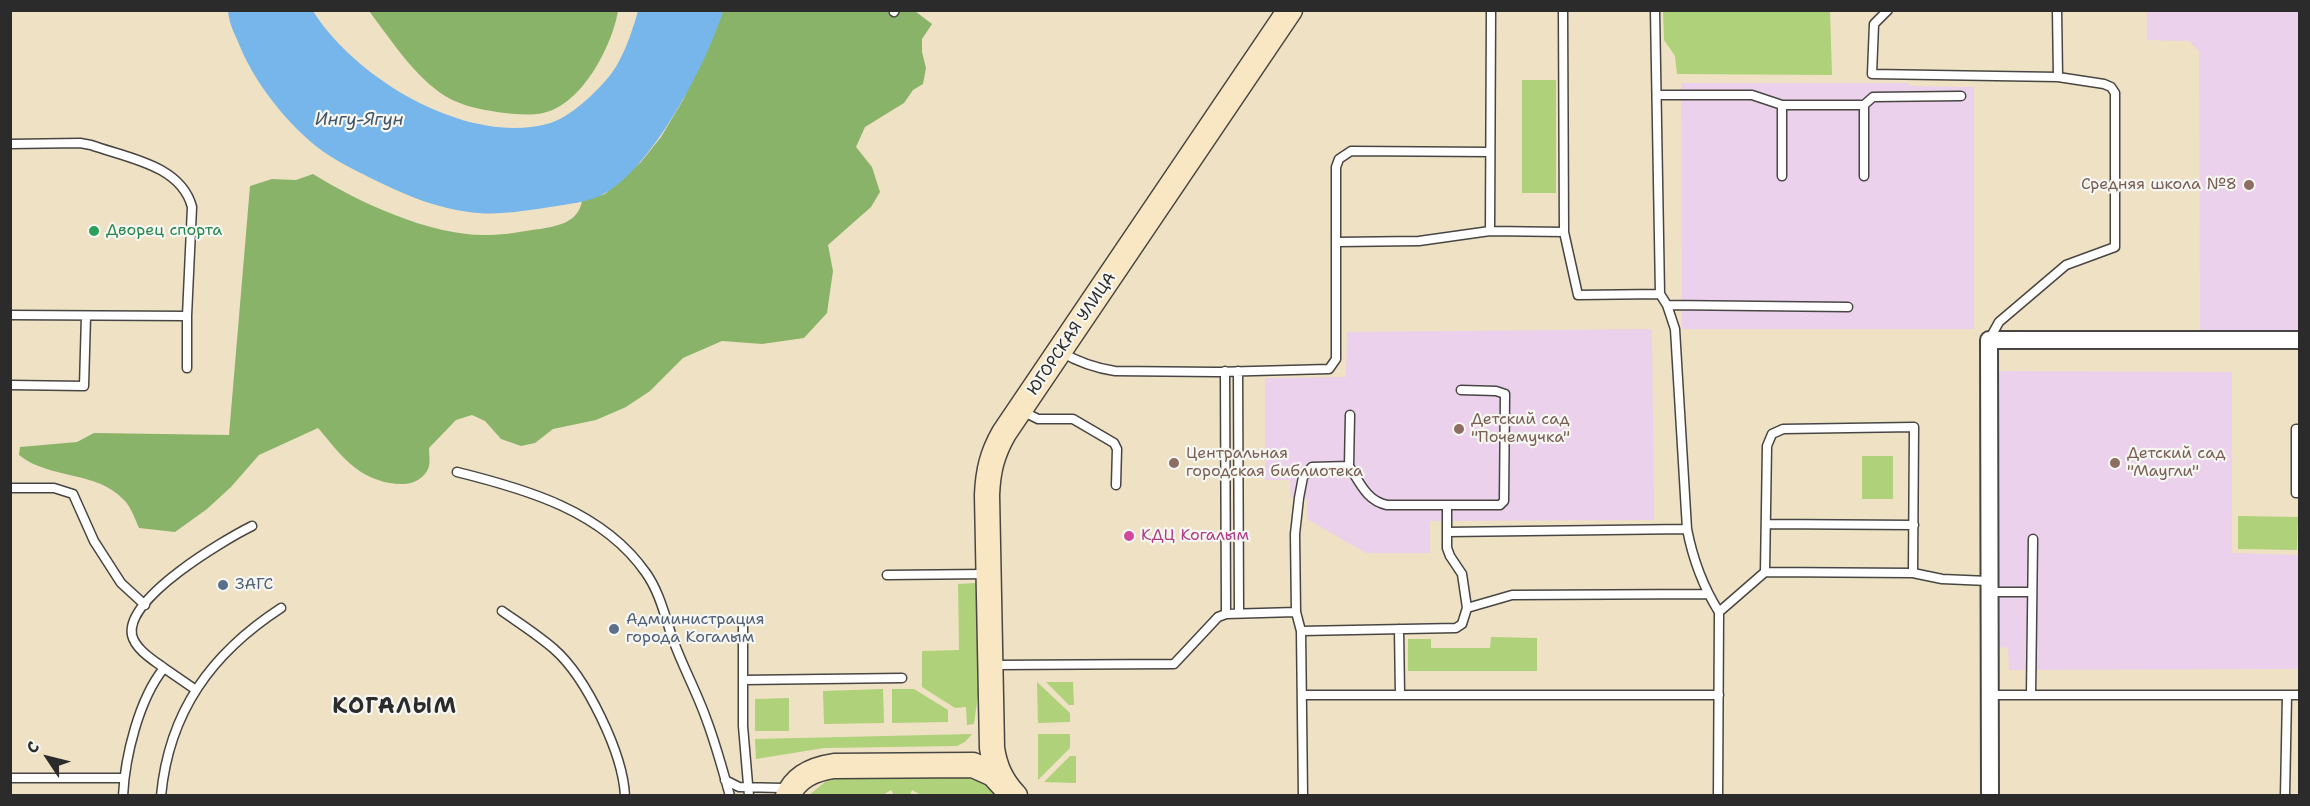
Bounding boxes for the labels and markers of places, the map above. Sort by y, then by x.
place label: Средняя школа №8 [2081,175,2237,195]
marker: Средняя школа №8 [2242,178,2256,192]
place label: Дворец спорта [106,221,222,241]
marker: Дворец спорта [87,224,101,238]
place label: Детский сад "Почемучка" [1471,410,1570,448]
marker: Детский сад "Почемучка" [1452,422,1466,436]
place label: Центральная городская библиотека [1186,444,1363,482]
place label: Детский сад "Маугли" [2127,444,2226,482]
marker: Центральная городская библиотека [1167,456,1181,470]
marker: Детский сад "Маугли" [2108,456,2122,470]
place label: КДЦ Когалым [1141,526,1249,546]
marker: КДЦ Когалым [1122,529,1136,543]
place label: ЗАГС [235,575,273,595]
marker: ЗАГС [216,578,230,592]
place label: Адмиинистрация города Когалым [626,610,765,648]
marker: Адмиинистрация города Когалым [607,622,621,636]

